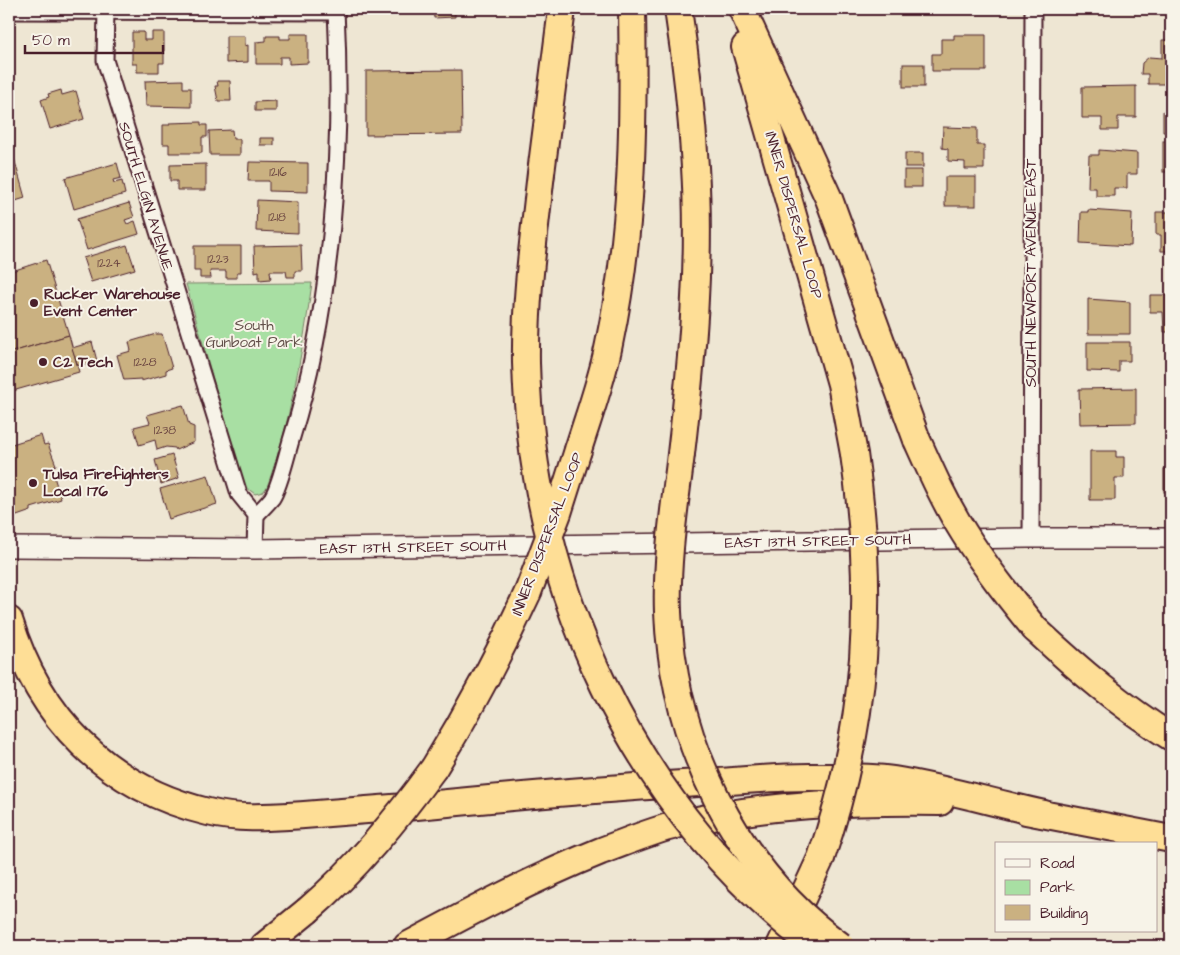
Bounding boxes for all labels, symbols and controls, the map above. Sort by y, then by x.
scale bar [25,22,162,54]
text: 50 m [32,30,70,51]
street label: SOUTH ELGIN AVENUE [113,119,178,273]
street label: INNER DISPERSAL LOOP [760,129,828,302]
street label: SOUTH NEWPORT AVENUE EAST [1021,158,1042,387]
house number: 1216 [269,164,287,181]
house number: 1218 [268,209,286,226]
house number: 1223 [207,251,229,268]
house number: 1224 [97,255,121,272]
place label: Rucker Warehouse Event Center [44,284,181,322]
marker: Rucker Warehouse Event Center [28,297,40,309]
park label: South Gunboat Park [206,315,302,353]
place label: C2 Tech [53,352,113,373]
house number: 1228 [133,354,157,371]
marker: C2 Tech [37,356,49,368]
house number: 1238 [154,422,176,439]
street label: INNER DISPERSAL LOOP [507,449,588,619]
place label: Tulsa Firefighters Local 176 [42,464,169,502]
marker: Tulsa Firefighters Local 176 [27,477,39,489]
street label: EAST 13TH STREET SOUTH [724,529,912,554]
street label: EAST 13TH STREET SOUTH [319,535,507,560]
legend [995,842,1158,932]
text: Road [1040,853,1075,874]
text: Park [1040,877,1075,898]
text: Building [1040,903,1088,925]

